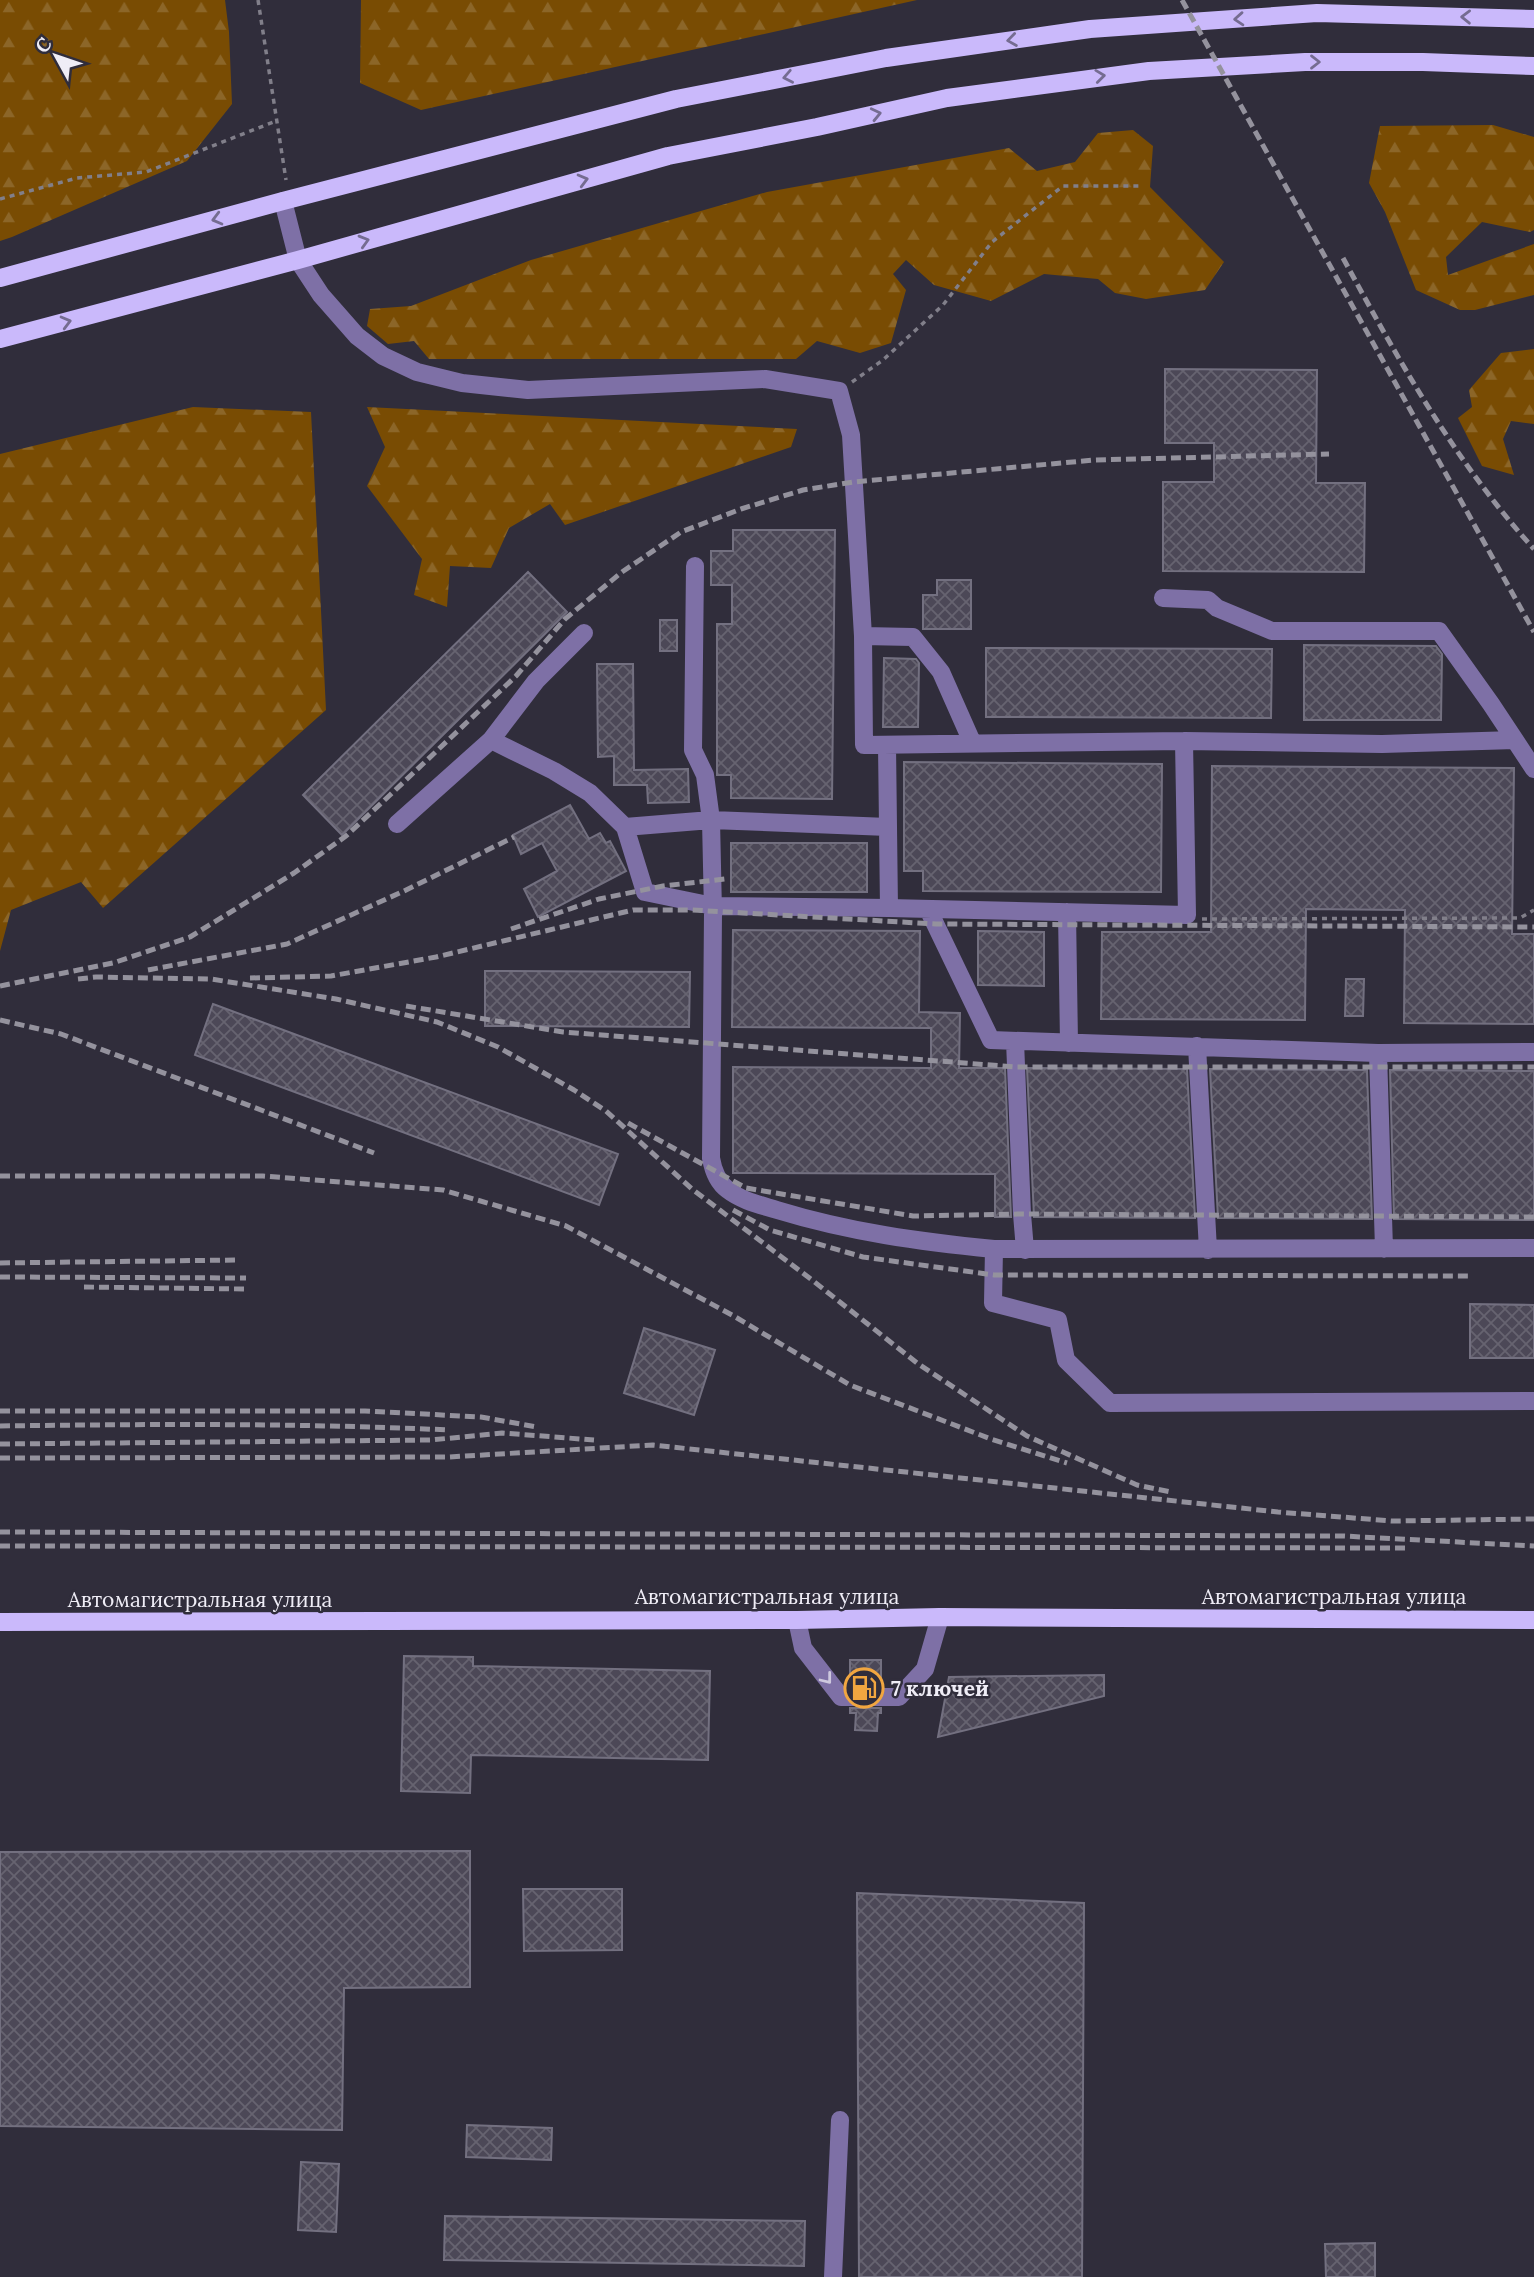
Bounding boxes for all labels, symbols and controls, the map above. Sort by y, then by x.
one-way arrow [1460,9,1471,25]
one-way arrow [1233,12,1244,27]
north arrow [21,21,91,91]
text: С [30,32,56,58]
one-way arrow [1006,32,1018,47]
one-way arrow [1310,54,1321,70]
one-way arrow [782,68,794,83]
one-way arrow [1095,69,1106,84]
one-way arrow [870,108,882,122]
one-way arrow [576,173,588,188]
one-way arrow [211,211,223,225]
one-way arrow [357,235,369,250]
one-way arrow [60,316,72,330]
street label: Автомагистральная улица [634,1583,900,1610]
street label: Автомагистральная улица [1201,1583,1467,1610]
street label: Автомагистральная улица [67,1586,333,1613]
fuel station icon: 7 ключей [843,1667,885,1709]
one-way arrow [818,1672,831,1684]
place label: 7 ключей [891,1675,989,1702]

